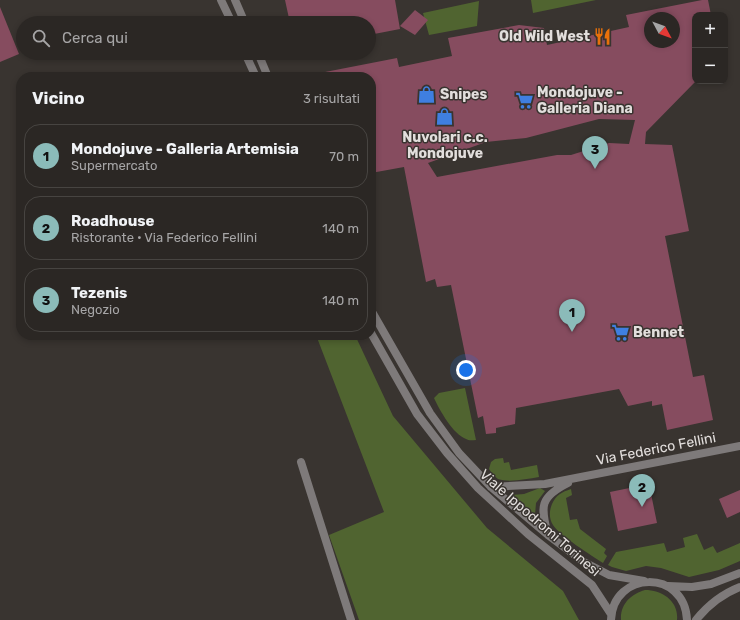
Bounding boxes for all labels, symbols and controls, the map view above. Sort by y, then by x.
north arrow [644,12,680,48]
map controls [692,12,728,84]
button: + [692,12,728,48]
search box [16,16,376,60]
restaurant icon: Old Wild West [593,26,613,46]
icon: search [30,27,52,49]
place label: Old Wild West [499,28,590,45]
text: Cerca qui [62,29,128,47]
button: − [692,48,728,84]
shop icon: Snipes [417,84,437,104]
place label: Mondojuve - Galleria Diana [537,84,633,117]
place label: Snipes [440,86,487,103]
text: Vicino [32,88,85,108]
supermarket icon: Mondojuve - Galleria Diana [514,90,534,110]
text: 3 risultati [303,91,360,106]
shop icon: Nuvolari c.c. Mondojuve [435,107,455,127]
place label: Nuvolari c.c. Mondojuve [402,129,488,162]
pin: 3 [582,136,608,169]
text: Mondojuve - Galleria Artemisia [71,140,299,158]
text: 1 [43,149,49,164]
text: 70 m [329,149,359,164]
text: Supermercato [71,158,157,173]
text: Roadhouse [71,212,154,230]
text: 2 [42,221,50,236]
text: 140 m [322,221,359,236]
text: Ristorante · Via Federico Fellini [71,230,257,245]
text: Tezenis [71,284,127,302]
text: 3 [42,293,50,308]
text: 140 m [322,293,359,308]
pin: 1 [559,299,585,332]
text: Negozio [71,302,120,317]
supermarket icon: Bennet [610,322,630,342]
place label: Bennet [633,324,684,341]
your location [456,360,476,380]
street label: Via Federico Fellini [595,429,717,469]
street label: Viale Ippodromi Torinesi [476,466,604,580]
pin: 2 [629,474,655,507]

